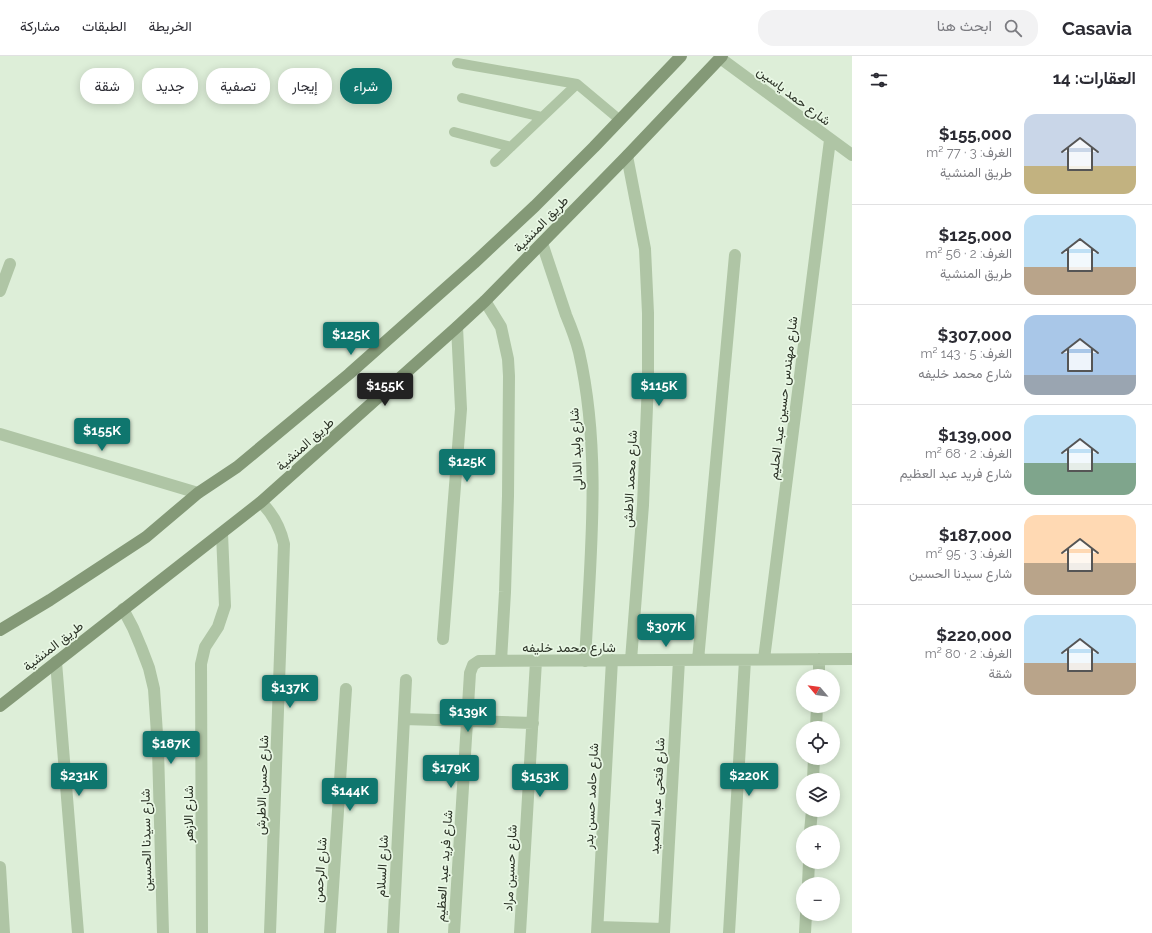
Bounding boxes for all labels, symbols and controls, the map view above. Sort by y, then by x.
search box [758,10,1038,46]
text: ابحث هنا [937,17,992,35]
icon: search [1002,17,1024,39]
text: Casavia [1062,17,1132,39]
text: مشاركة [20,18,60,34]
text: الطبقات [82,18,126,34]
text: الخريطة [148,18,192,34]
street label: شارع حمد ياسين [753,64,834,130]
chip: شقة [80,68,134,104]
chip: جديد [142,68,198,104]
chip: تصفية [206,68,270,104]
chip: إيجار [278,68,332,104]
chip: شراء [340,68,392,104]
text: العقارات: 14 [1053,68,1136,88]
icon: filters [868,69,890,91]
text: $155,000 [939,124,1012,144]
icon: home [1056,130,1104,178]
text: الغرف: 3 · 77 m² [926,145,1012,160]
text: طريق المنشية [940,165,1012,180]
street label: طريق المنشية [511,193,572,256]
text: $125,000 [939,225,1012,245]
icon: home [1056,231,1104,279]
text: الغرف: 2 · 56 m² [926,246,1012,261]
text: طريق المنشية [940,266,1012,281]
street label: شارع مهندس حسين عبد الحليم [766,315,802,481]
pin: $125K [323,322,379,356]
text: $307,000 [938,325,1012,345]
text: $125K [332,327,370,342]
icon: home [1056,331,1104,379]
text: الغرف: 5 · 143 m² [921,346,1012,361]
text: شارع محمد خليفه [918,366,1012,381]
pin: $155K [357,373,413,407]
pin: $115K [631,373,687,407]
text: $155K [366,378,404,393]
text: $115K [641,378,678,393]
street label: شارع وليد الدالى [566,407,588,491]
street label: طريق المنشية [273,414,337,474]
pin: $155K [74,418,130,452]
text: $155K [83,423,121,438]
text: $139,000 [938,425,1012,445]
street label: شارع محمد الاطش [620,430,642,528]
icon: home [1056,431,1104,479]
text: الغرف: 2 · 68 m² [925,446,1012,461]
pin: $125K [439,449,495,483]
text: $125K [448,454,486,469]
text: شارع فريد عبد العظيم [900,466,1012,481]
text: $187,000 [939,525,1012,545]
icon: home [1056,531,1104,579]
text: الغرف: 3 · 95 m² [926,546,1012,561]
text: شارع سيدنا الحسين [909,566,1012,581]
pin: $307K [638,614,694,648]
street label: طريق المنشية [20,618,87,675]
text: $307K [646,619,686,634]
text: $220,000 [936,625,1012,645]
icon: home [1056,631,1104,679]
street label: شارع محمد خليفه [522,640,616,657]
text: الغرف: 2 · 80 m² [925,646,1012,661]
text: شقة [989,666,1012,681]
north arrow [796,669,840,713]
map controls [796,669,840,921]
pin: $137K [262,675,318,709]
text: $137K [271,680,309,695]
pin: $139K [440,699,496,733]
text: $139K [449,704,487,719]
button: locate [796,721,840,765]
pin: $187K [143,731,199,765]
street label: شارع حسن الاطرش [253,735,273,835]
text: $187K [152,736,190,751]
street label: شارع فتحى عبد الحميد [646,737,670,855]
street label: شارع حامد حسن بدر [581,743,603,851]
pin: $179K [423,755,479,789]
text: $179K [432,760,470,775]
pin: $231K [51,763,107,797]
pin: $220K [721,763,777,797]
pin: $153K [512,764,568,798]
text: $231K [60,768,98,783]
text: $220K [729,768,769,783]
text: $153K [521,769,559,784]
button: layers [796,773,840,817]
pin: $144K [322,778,378,812]
text: $144K [331,783,369,798]
street label: شارع الازهر [181,785,198,844]
street label: شارع سيدنا الحسين [138,788,156,892]
street label: شارع فريد عبد العظيم [433,810,457,923]
street label: شارع حسين مراد [500,824,522,912]
button: + [796,825,840,869]
street label: شارع السلام [373,834,393,898]
street label: شارع الرحمن [310,837,332,903]
button: − [796,877,840,921]

